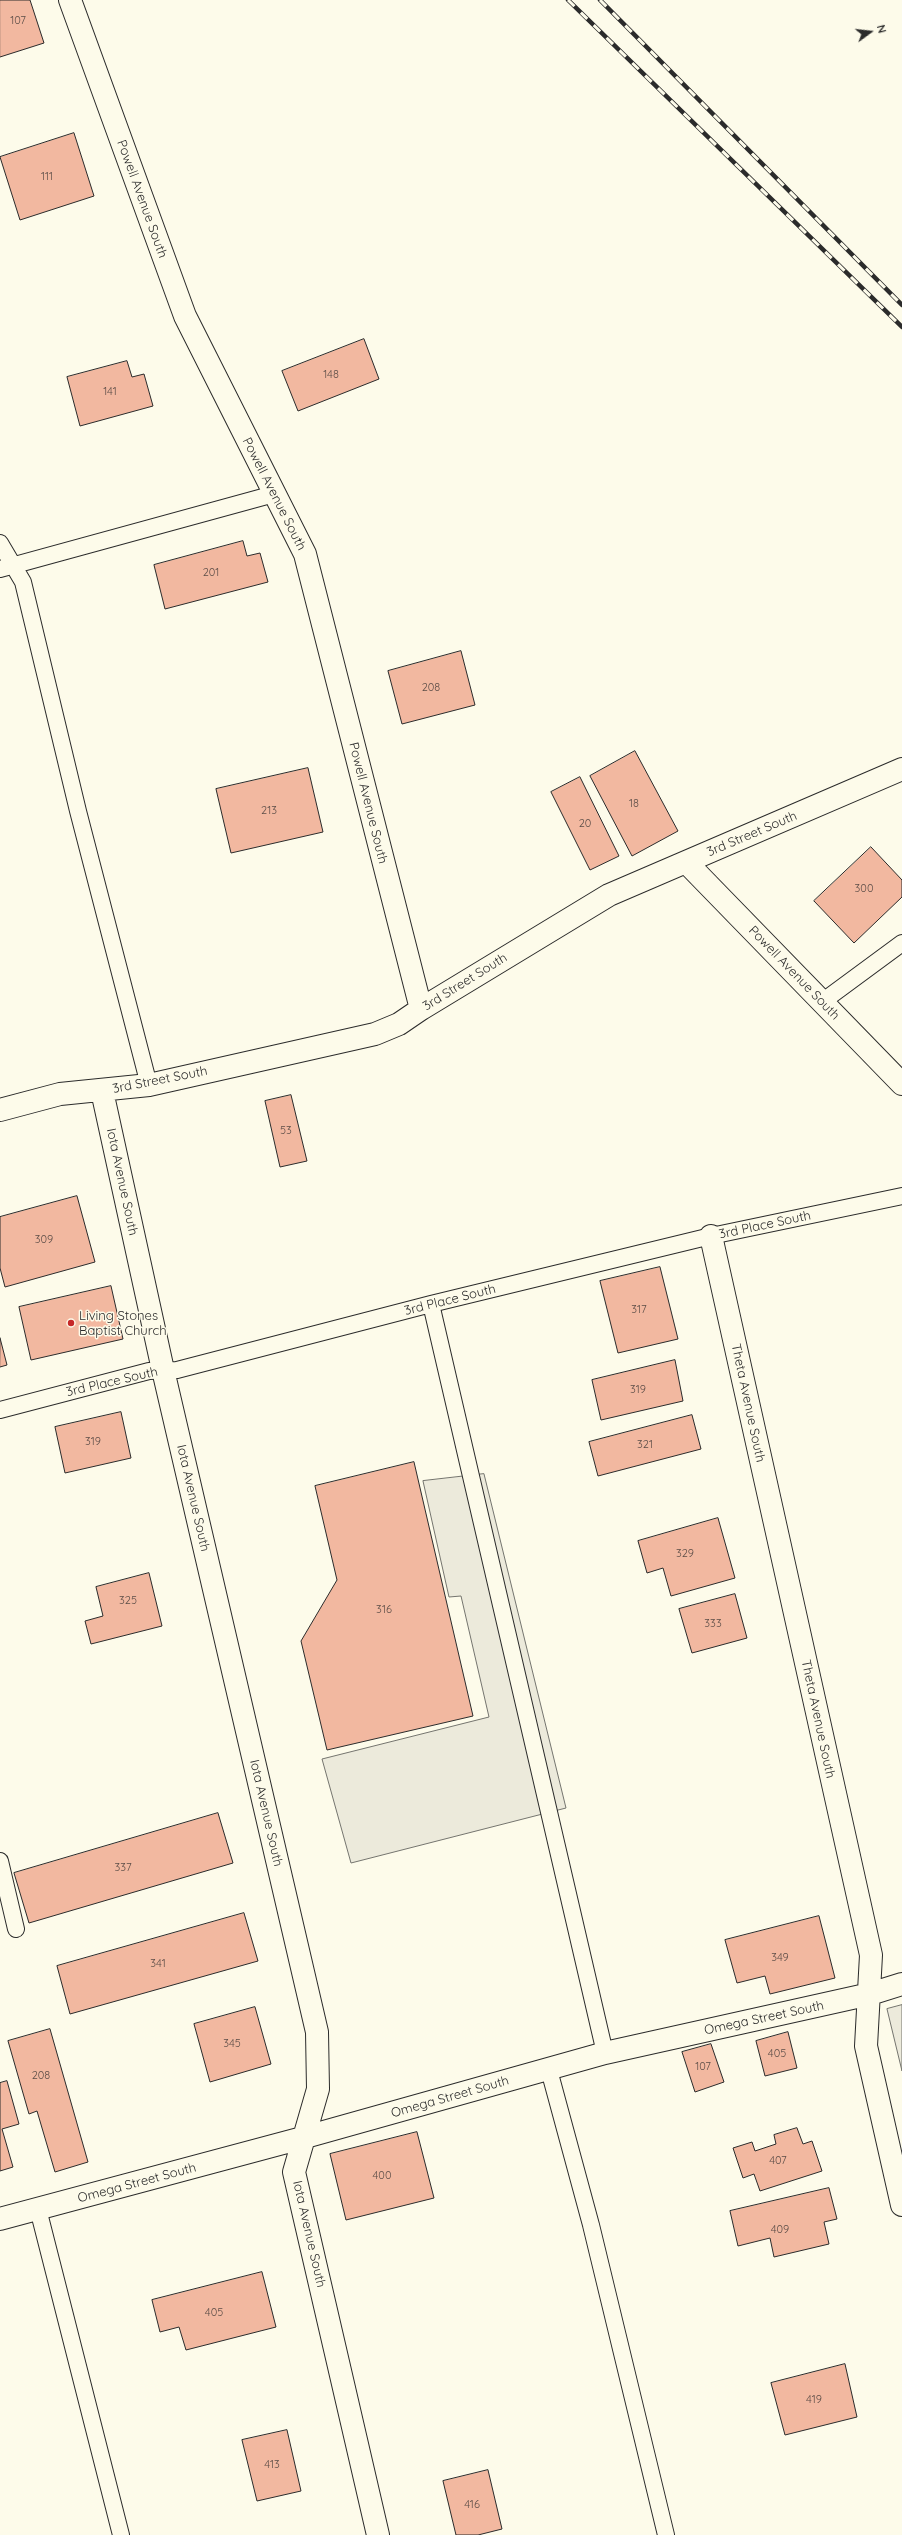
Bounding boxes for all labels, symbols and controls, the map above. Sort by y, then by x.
north arrow [850,12,890,52]
house number: 107 [10,14,26,28]
text: N [874,23,889,35]
street label: Powell Avenue South [113,138,171,260]
house number: 111 [41,170,53,184]
house number: 148 [323,368,339,382]
house number: 141 [103,385,117,399]
street label: Powell Avenue South [239,435,309,553]
house number: 201 [203,566,219,580]
house number: 208 [422,681,440,695]
street label: Powell Avenue South [345,741,391,865]
house number: 18 [629,797,639,811]
house number: 213 [261,804,277,818]
street label: 3rd Street South [705,808,799,860]
house number: 20 [579,817,591,831]
house number: 300 [855,882,873,896]
street label: Powell Avenue South [745,923,843,1023]
street label: 3rd Street South [420,950,510,1014]
street label: 3rd Street South [111,1063,209,1097]
house number: 53 [280,1124,292,1138]
street label: Iota Avenue South [103,1127,141,1237]
street label: 3rd Place South [718,1208,812,1242]
house number: 309 [35,1233,53,1247]
street label: 3rd Place South [403,1281,497,1319]
house number: 317 [631,1303,647,1317]
place label: Living Stones Baptist Church [79,1308,167,1339]
marker: Living Stones Baptist Church [66,1318,76,1328]
street label: Theta Avenue South [728,1342,768,1464]
street label: 3rd Place South [65,1364,159,1400]
house number: 319 [630,1383,646,1397]
house number: 319 [85,1435,101,1449]
house number: 321 [637,1438,653,1452]
street label: Iota Avenue South [173,1443,213,1553]
house number: 329 [676,1547,694,1561]
house number: 325 [119,1594,137,1608]
house number: 316 [376,1603,392,1617]
house number: 333 [704,1617,722,1631]
street label: Theta Avenue South [798,1658,838,1780]
street label: Iota Avenue South [246,1758,286,1868]
house number: 337 [114,1861,132,1875]
house number: 349 [771,1951,789,1965]
house number: 341 [150,1957,166,1971]
street label: Omega Street South [703,1998,825,2038]
house number: 345 [223,2037,241,2051]
house number: 405 [768,2047,786,2061]
house number: 107 [695,2060,711,2074]
house number: 208 [32,2069,50,2083]
street label: Omega Street South [389,2073,511,2121]
house number: 407 [769,2154,787,2168]
street label: Omega Street South [76,2160,198,2206]
house number: 400 [373,2169,391,2183]
street label: Iota Avenue South [289,2179,329,2289]
house number: 409 [771,2223,789,2237]
house number: 405 [205,2306,223,2320]
house number: 419 [806,2393,822,2407]
house number: 413 [264,2458,280,2472]
house number: 416 [464,2498,480,2512]

